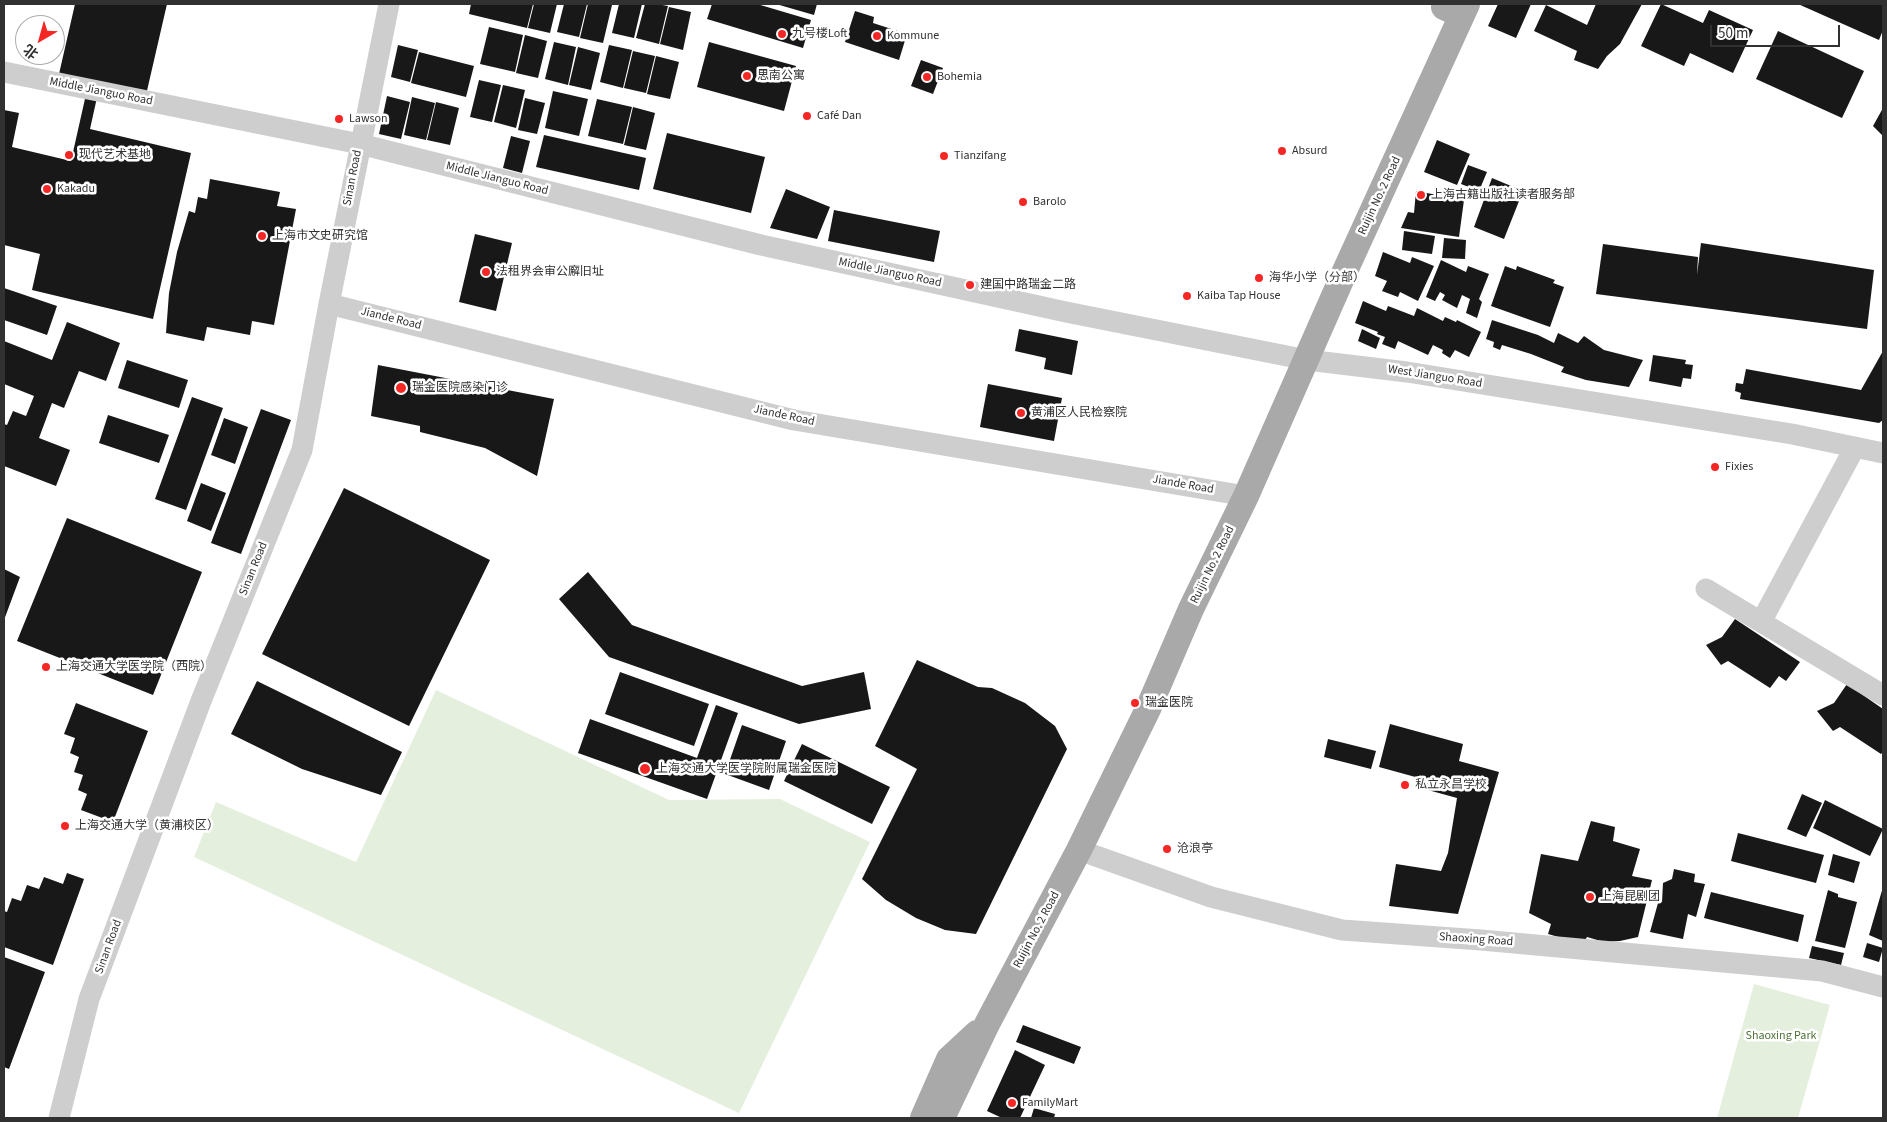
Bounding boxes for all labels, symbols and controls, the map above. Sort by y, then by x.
north arrow [15,15,65,65]
scale bar [1712,15,1842,47]
text: 50 m [1718,23,1748,44]
place label: 九号楼Loft [792,27,847,41]
marker: 九号楼Loft [776,28,788,40]
place label: Kommune [887,29,939,43]
marker: Kommune [871,30,883,42]
text: 北 [20,39,43,63]
place label: 思南公寓 [757,69,805,83]
marker: 思南公寓 [741,70,753,82]
place label: Bohemia [937,70,982,84]
marker: Bohemia [921,71,933,83]
street label: Middle Jianguo Road [48,75,154,109]
place label: Café Dan [817,109,862,123]
marker: Café Dan [801,110,813,122]
place label: Lawson [349,112,388,126]
marker: Lawson [333,113,345,125]
place label: Absurd [1292,144,1327,158]
marker: Absurd [1276,145,1288,157]
place label: 现代艺术基地 [79,148,151,162]
marker: 现代艺术基地 [63,149,75,161]
street label: Sinan Road [341,149,365,207]
place label: Tianzifang [954,149,1006,163]
marker: Tianzifang [938,150,950,162]
street label: Ruijin No. 2 Road [1356,155,1404,237]
street label: Middle Jianguo Road [444,159,550,199]
place label: Kakadu [57,182,95,196]
marker: Kakadu [41,183,53,195]
place label: 上海古籍出版社读者服务部 [1431,188,1575,202]
marker: 上海古籍出版社读者服务部 [1415,189,1427,201]
place label: Barolo [1033,195,1066,209]
marker: Barolo [1017,196,1029,208]
place label: 上海市文史研究馆 [272,229,368,243]
marker: 上海市文史研究馆 [256,230,268,242]
street label: Middle Jianguo Road [837,255,943,291]
place label: 法租界会审公廨旧址 [496,265,604,279]
marker: 法租界会审公廨旧址 [480,266,492,278]
place label: 海华小学（分部） [1269,271,1365,285]
marker: 海华小学（分部） [1253,272,1265,284]
place label: 建国中路瑞金二路 [980,278,1076,292]
marker: 建国中路瑞金二路 [964,279,976,291]
place label: Kaiba Tap House [1197,289,1280,303]
marker: Kaiba Tap House [1181,290,1193,302]
street label: Jiande Road [359,305,423,333]
street label: West Jianguo Road [1387,362,1483,392]
marker: 瑞金医院感染门诊 [394,381,408,395]
place label: 瑞金医院感染门诊 [412,381,508,395]
street label: Jiande Road [752,403,816,429]
place label: 黄浦区人民检察院 [1031,406,1127,420]
marker: 黄浦区人民检察院 [1015,407,1027,419]
place label: Fixies [1725,460,1753,474]
marker: Fixies [1709,461,1721,473]
street label: Jiande Road [1151,473,1215,497]
street label: Ruijin No. 2 Road [1188,524,1238,606]
street label: Sinan Road [237,540,271,598]
place label: 上海交通大学医学院（西院） [56,660,212,674]
marker: 上海交通大学医学院（西院） [40,661,52,673]
place label: 瑞金医院 [1145,696,1193,710]
marker: 瑞金医院 [1129,697,1141,709]
marker: 上海交通大学医学院附属瑞金医院 [638,762,652,776]
place label: 上海交通大学医学院附属瑞金医院 [656,762,836,776]
place label: 私立永昌学校 [1415,778,1487,792]
marker: 私立永昌学校 [1399,779,1411,791]
place label: 上海交通大学（黄浦校区） [75,819,219,833]
marker: 上海交通大学（黄浦校区） [59,820,71,832]
place label: 沧浪亭 [1177,842,1213,856]
marker: 沧浪亭 [1161,843,1173,855]
street label: Ruijin No. 2 Road [1011,889,1063,971]
place label: 上海昆剧团 [1600,890,1660,904]
marker: 上海昆剧团 [1584,891,1596,903]
street label: Sinan Road [93,918,125,976]
street label: Shaoxing Road [1438,930,1514,950]
park label: Shaoxing Park [1745,1029,1817,1043]
place label: FamilyMart [1022,1096,1078,1110]
marker: FamilyMart [1006,1097,1018,1109]

